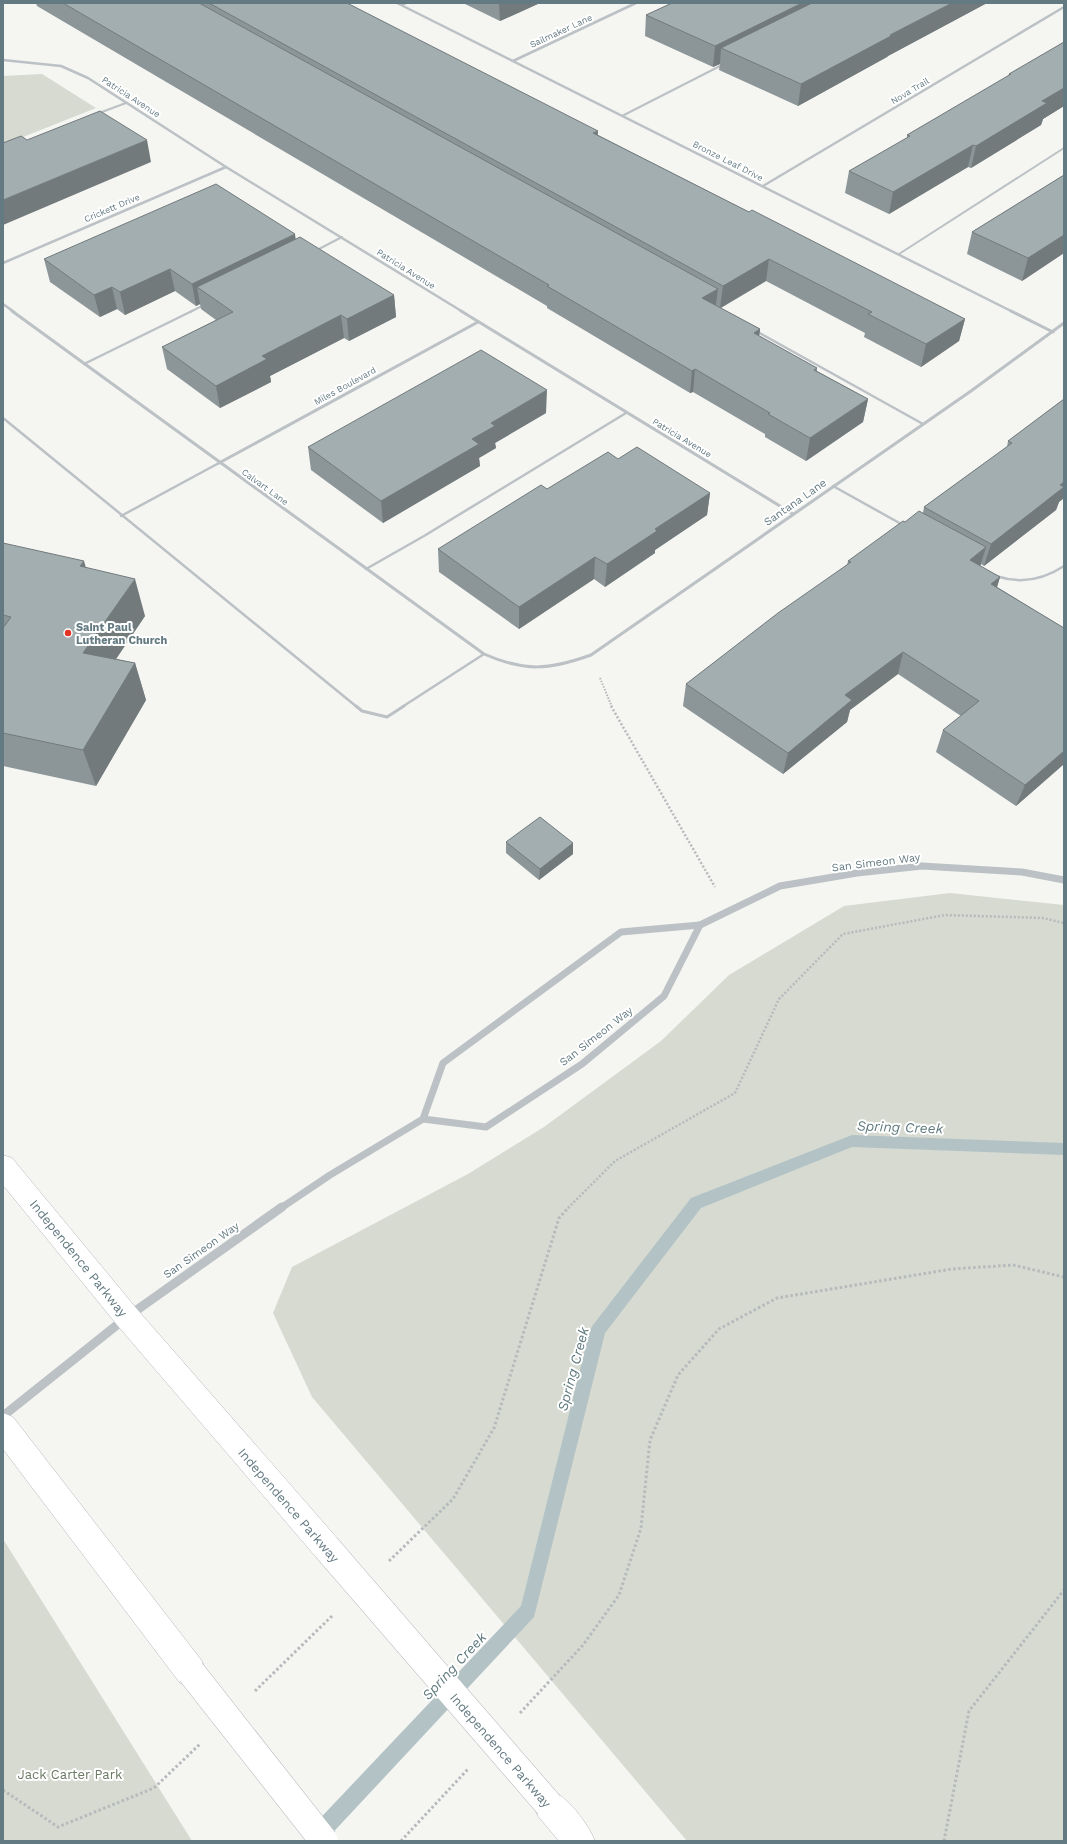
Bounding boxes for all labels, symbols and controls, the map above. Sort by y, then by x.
street label: Sailmaker Lane [528,12,594,50]
street label: Patricia Avenue [100,75,162,119]
street label: Nova Trail [889,76,931,106]
street label: Bronze Leaf Drive [691,139,765,183]
street label: Crickett Drive [83,192,141,224]
street label: Patricia Avenue [375,247,437,291]
street label: Miles Boulevard [312,365,378,407]
street label: Patricia Avenue [651,416,713,460]
street label: Calvart Lane [240,467,290,507]
street label: Santana Lane [762,476,829,529]
place label: Saint Paul Lutheran Church [76,621,168,647]
marker: Saint Paul Lutheran Church [63,628,73,638]
street label: San Simeon Way [831,851,921,874]
street label: San Simeon Way [557,1004,636,1069]
water label: Spring Creek [857,1117,944,1137]
street label: Independence Parkway [27,1197,131,1320]
street label: San Simeon Way [161,1219,242,1281]
water label: Spring Creek [554,1325,592,1413]
street label: Independence Parkway [235,1445,343,1566]
water label: Spring Creek [419,1629,490,1703]
street label: Independence Parkway [447,1690,555,1811]
park label: Jack Carter Park [18,1767,123,1782]

